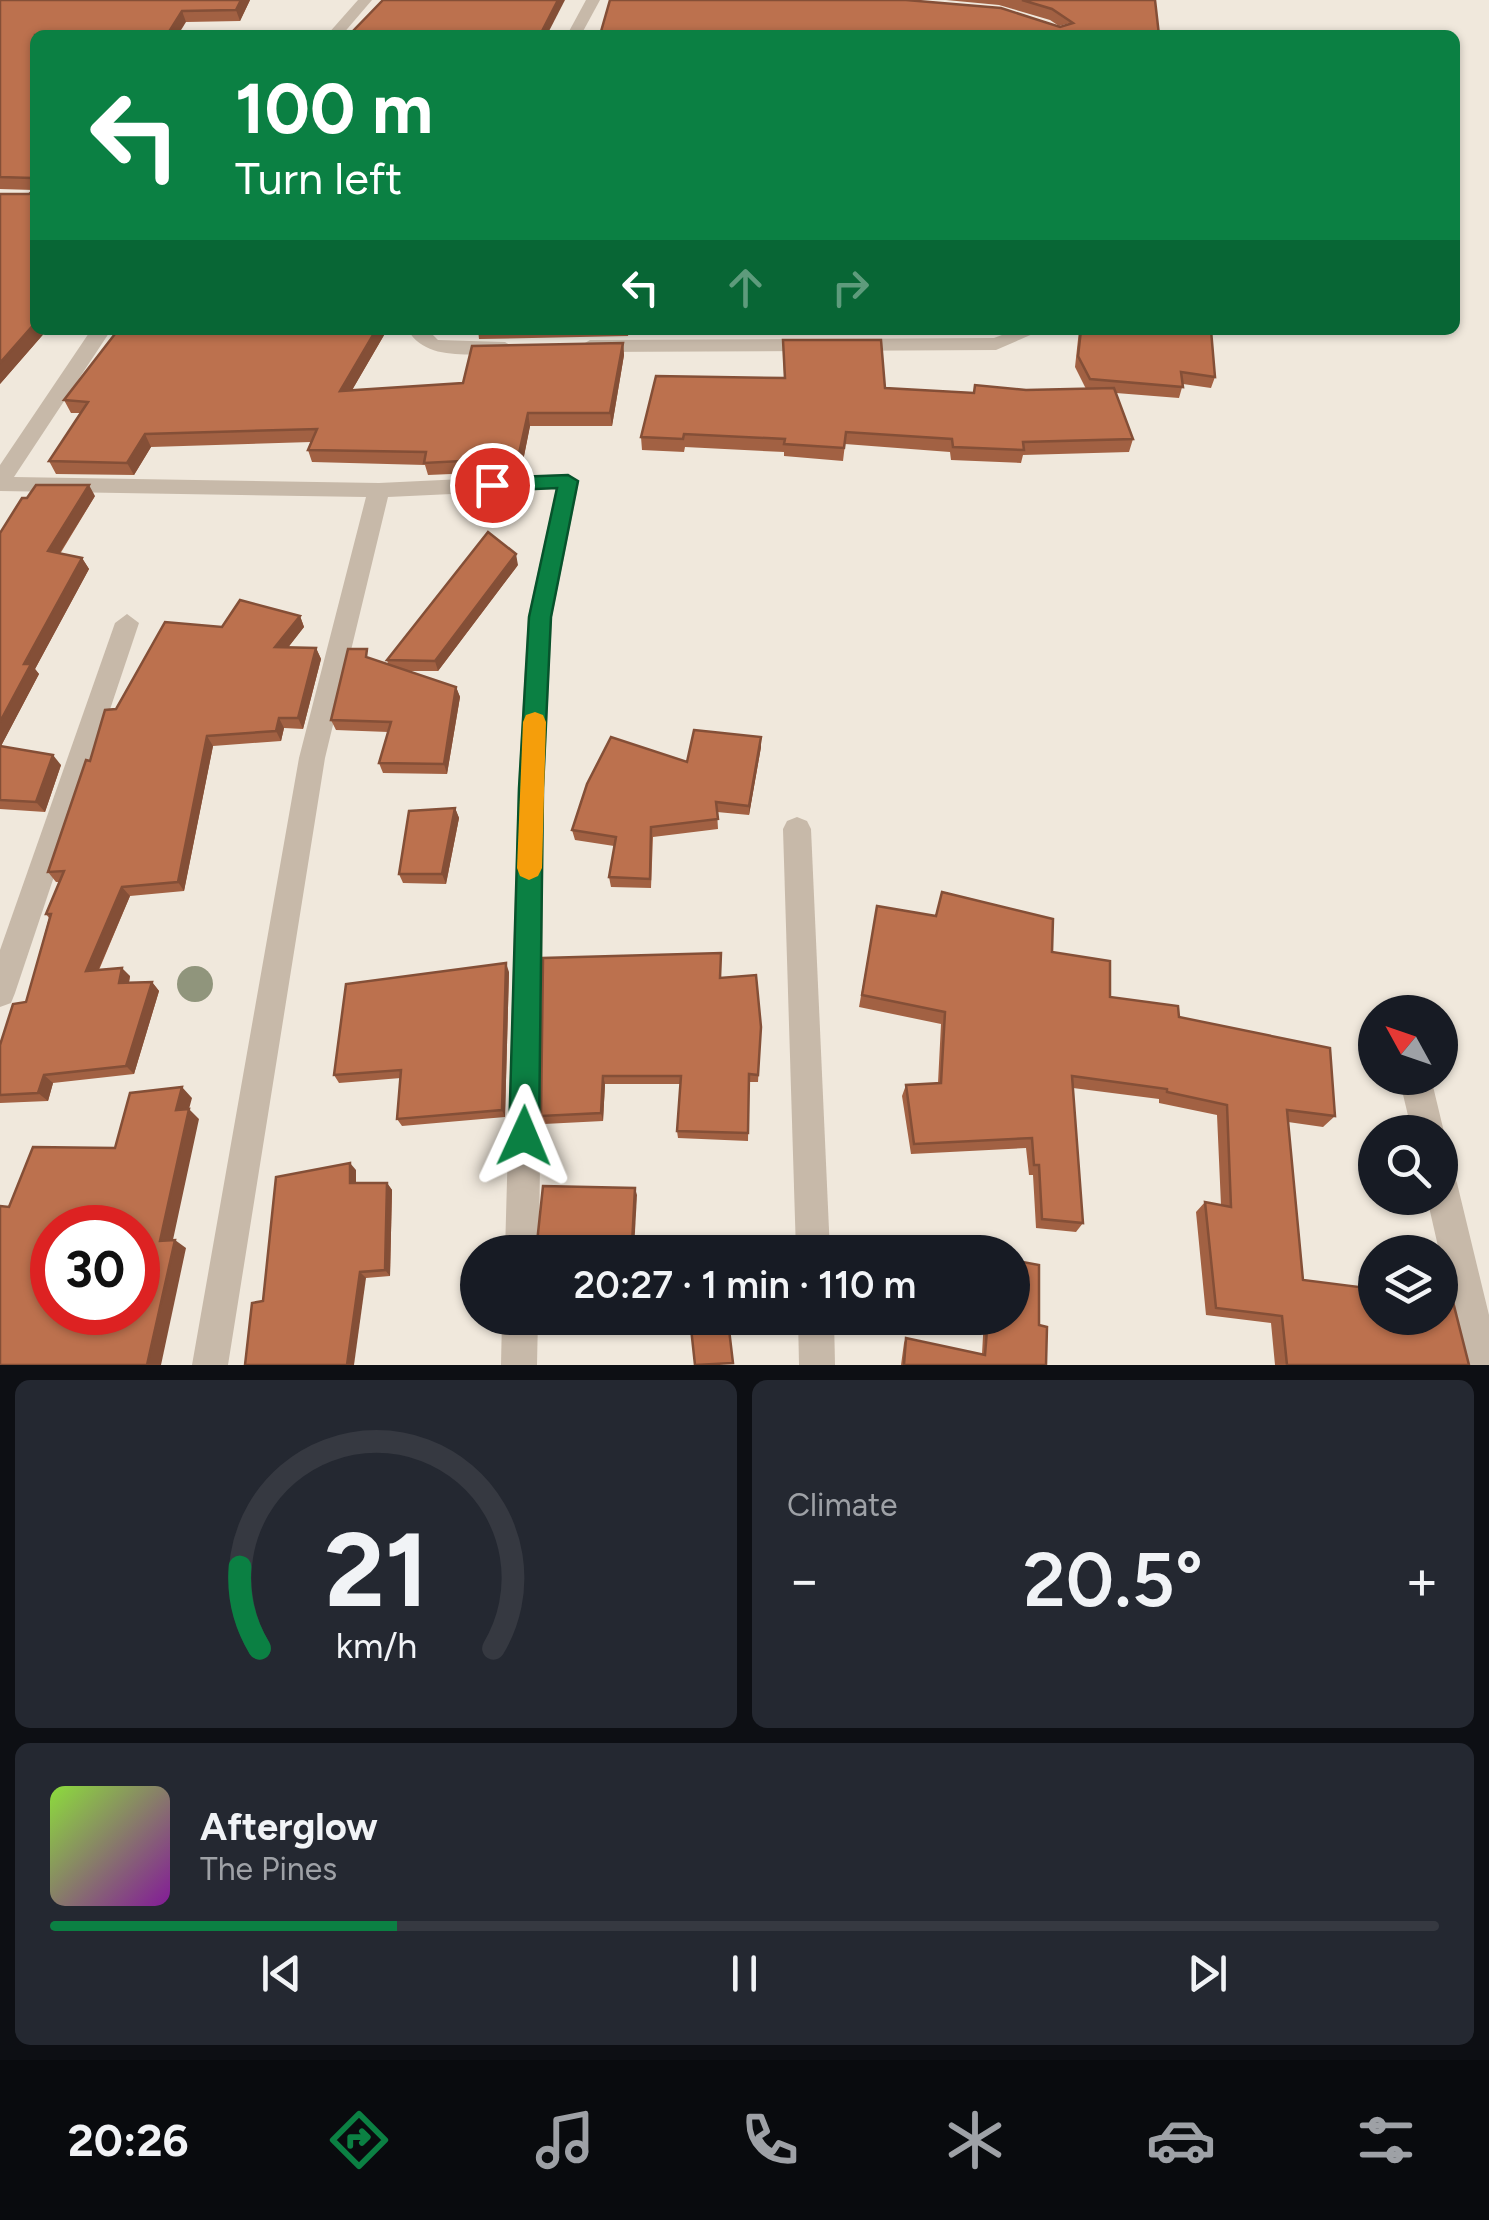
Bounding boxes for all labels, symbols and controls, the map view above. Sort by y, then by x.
text: 100 m [235,66,433,151]
icon: left [70,70,200,200]
text: Turn left [235,151,402,205]
icon: left [613,260,668,315]
icon: ahead [718,260,773,315]
icon: right [823,260,878,315]
pin [450,443,535,528]
icon: arrive [465,458,520,513]
north arrow [1358,995,1458,1095]
map controls [1358,995,1458,1335]
position arrow [472,1084,576,1188]
button: search [1358,1115,1458,1215]
speed limit sign: 30 [30,1205,160,1335]
button: layers [1358,1235,1458,1335]
text: 20:27 · 1 min · 110 m [574,1262,916,1308]
text: Climate [787,1486,898,1524]
text: 21 [324,1507,428,1632]
text: 20.5° [1023,1535,1203,1625]
text: − [787,1547,821,1613]
text: + [1405,1547,1439,1613]
text: km/h [335,1624,417,1667]
text: Afterglow [200,1804,378,1850]
text: The Pines [200,1850,337,1888]
icon: previous [254,1946,309,2001]
icon: pause [717,1946,772,2001]
icon: next [1180,1946,1235,2001]
icon: directions [324,2105,394,2175]
icon: music [530,2105,600,2175]
icon: phone [735,2105,805,2175]
icon: climate [940,2105,1010,2175]
icon: car [1146,2105,1216,2175]
icon: filters [1351,2105,1421,2175]
text: 20:26 [68,2113,189,2167]

